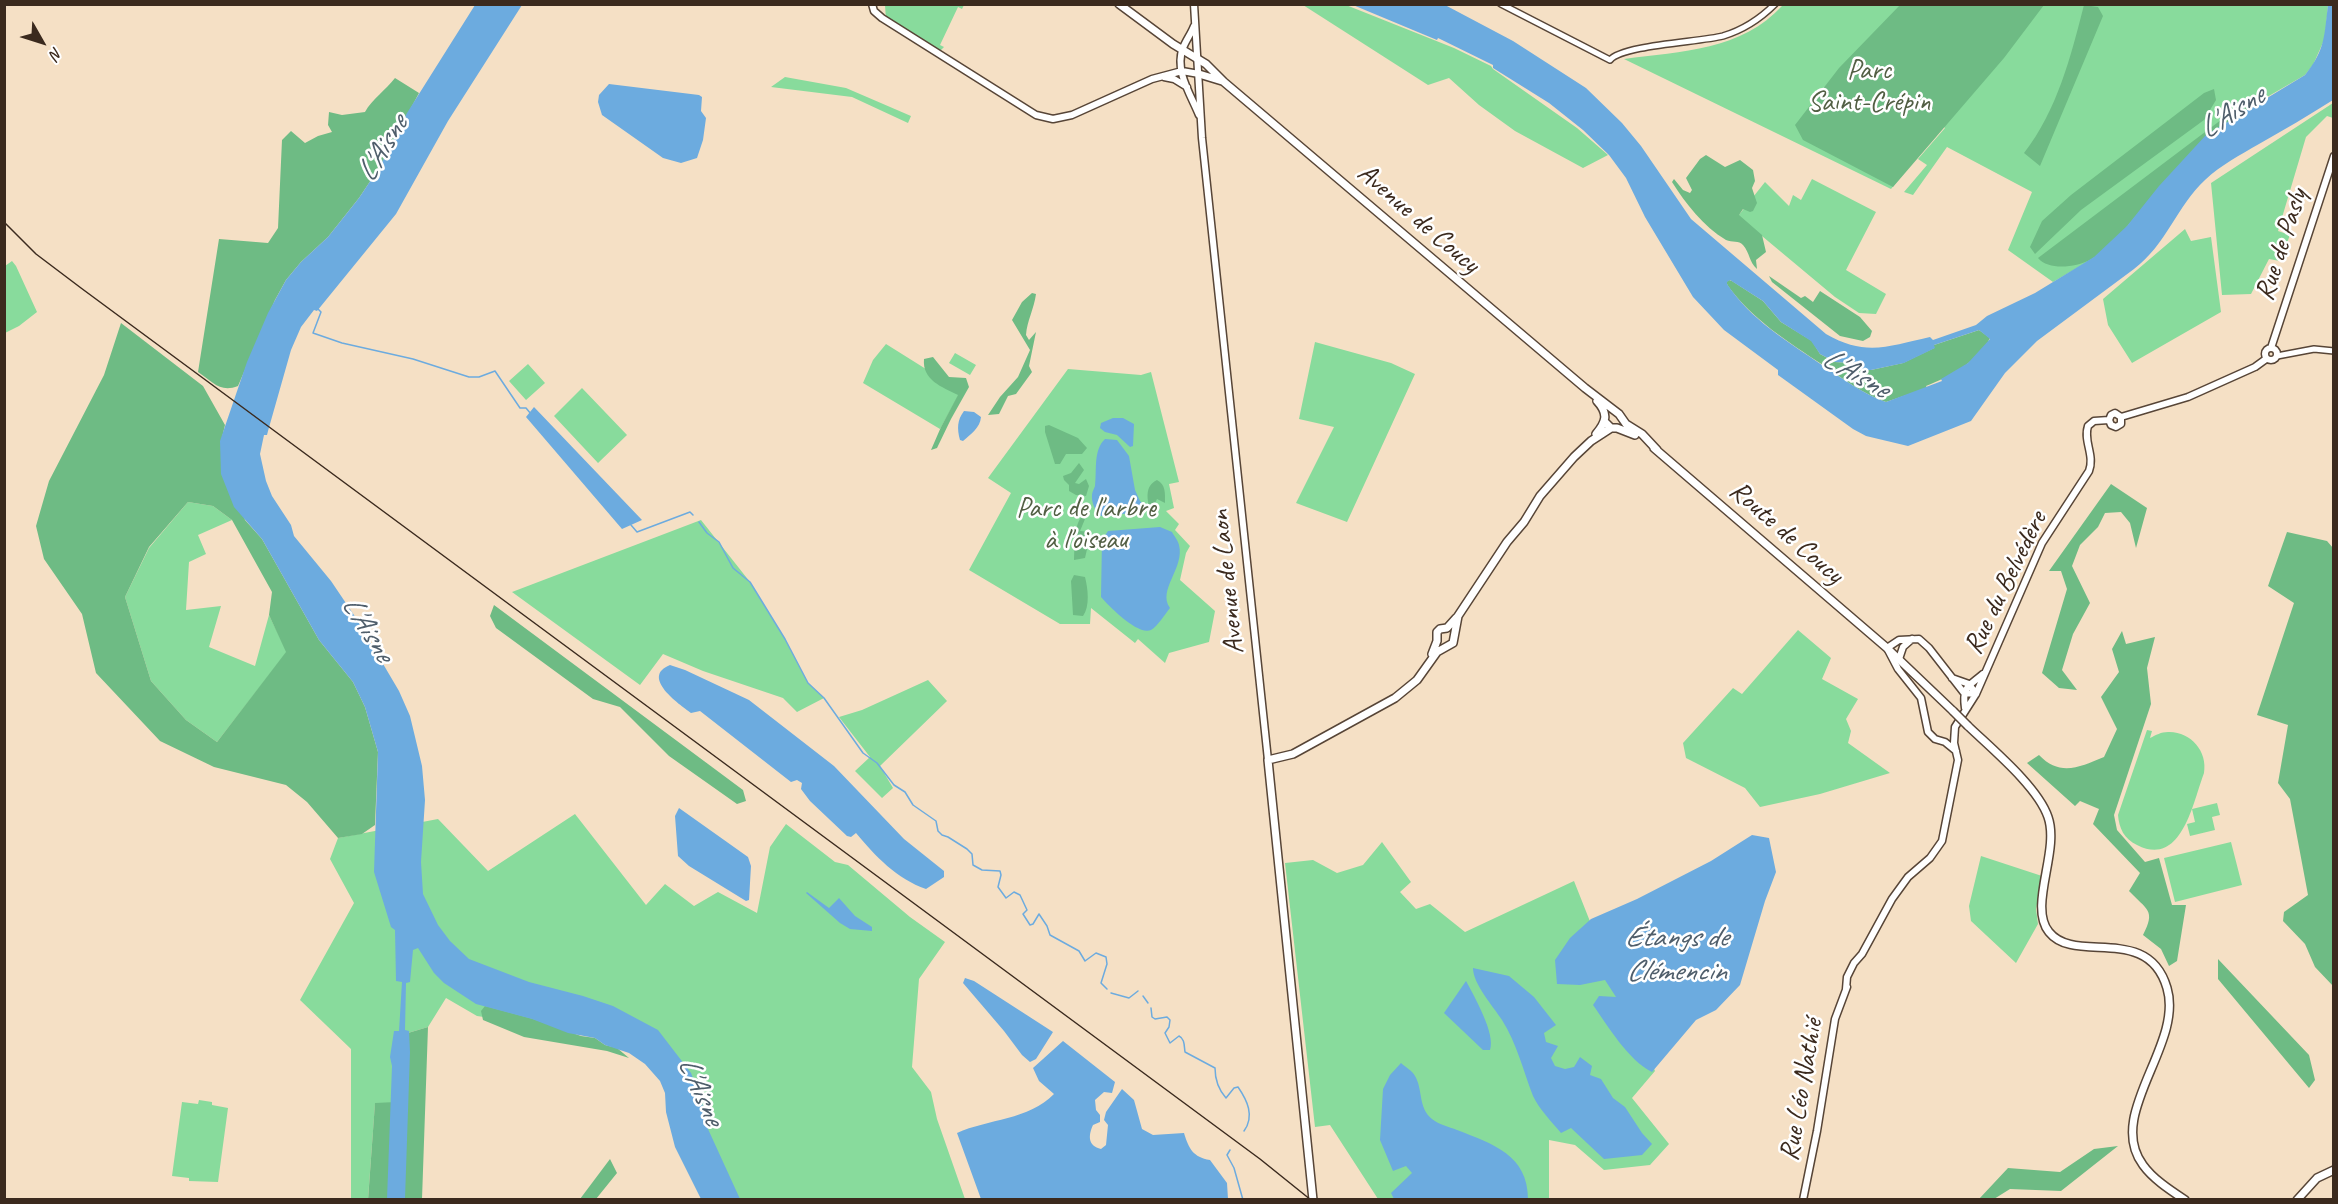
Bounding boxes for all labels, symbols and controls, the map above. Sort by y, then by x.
north arrow [12,12,72,72]
text: N [45,43,67,63]
park label: Parc Saint-Crépin [1808,54,1930,120]
water label: L'Aisne [2193,79,2271,147]
water label: L'Aisne [349,110,417,188]
street label: Avenue de Coucy [1350,157,1486,281]
street label: Rue de Pasly [2248,185,2316,305]
water label: L'Aisne [1815,341,1895,407]
street label: Route de Coucy [1722,474,1850,592]
park label: Parc de l'arbre à l'oiseau [1016,492,1156,558]
street label: Rue du Belvédère [1957,506,2055,660]
street label: Avenue de Laon [1204,508,1252,656]
water label: L'Aisne [333,590,401,668]
water label: Étangs de Clémencin [1625,920,1727,990]
street label: Rue Léo Nathié [1773,1016,1831,1164]
water label: L'Aisne [669,1052,731,1130]

